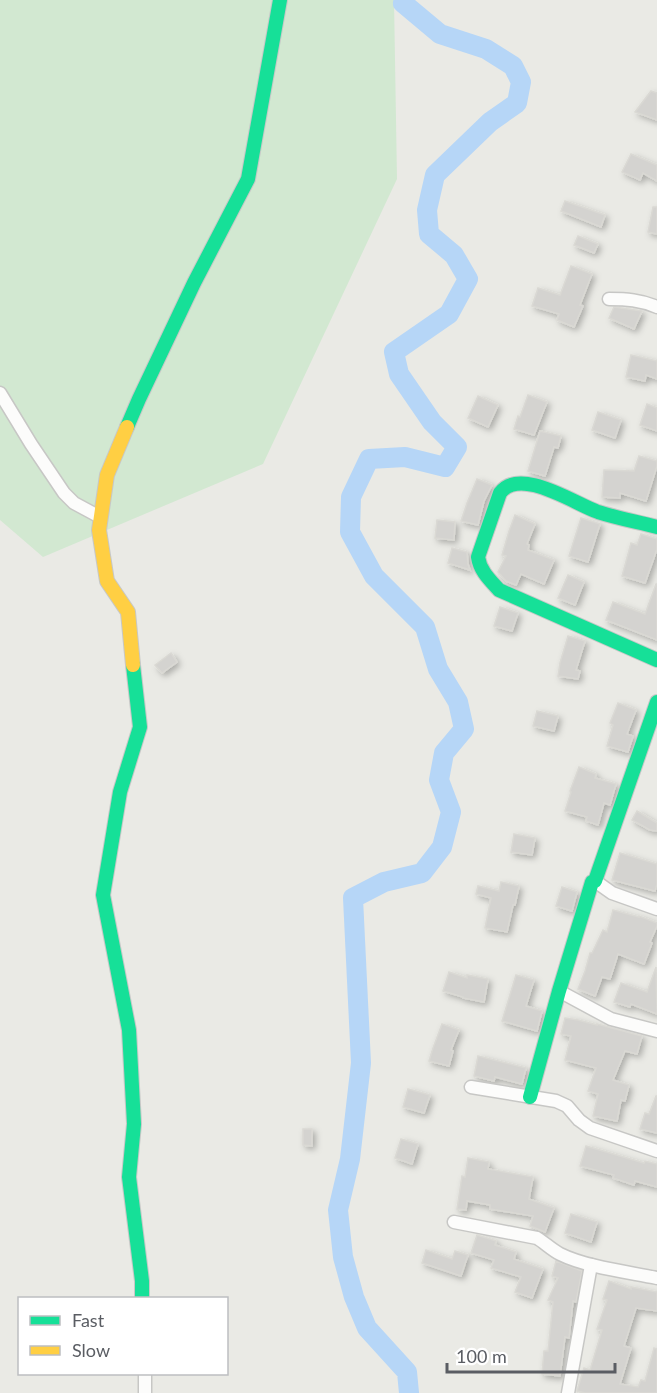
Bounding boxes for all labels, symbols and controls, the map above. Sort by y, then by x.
legend [18,1297,228,1375]
text: Fast [72,1309,105,1331]
scale bar [447,1336,615,1374]
text: Slow [72,1339,110,1361]
text: 100 m [456,1345,507,1367]

